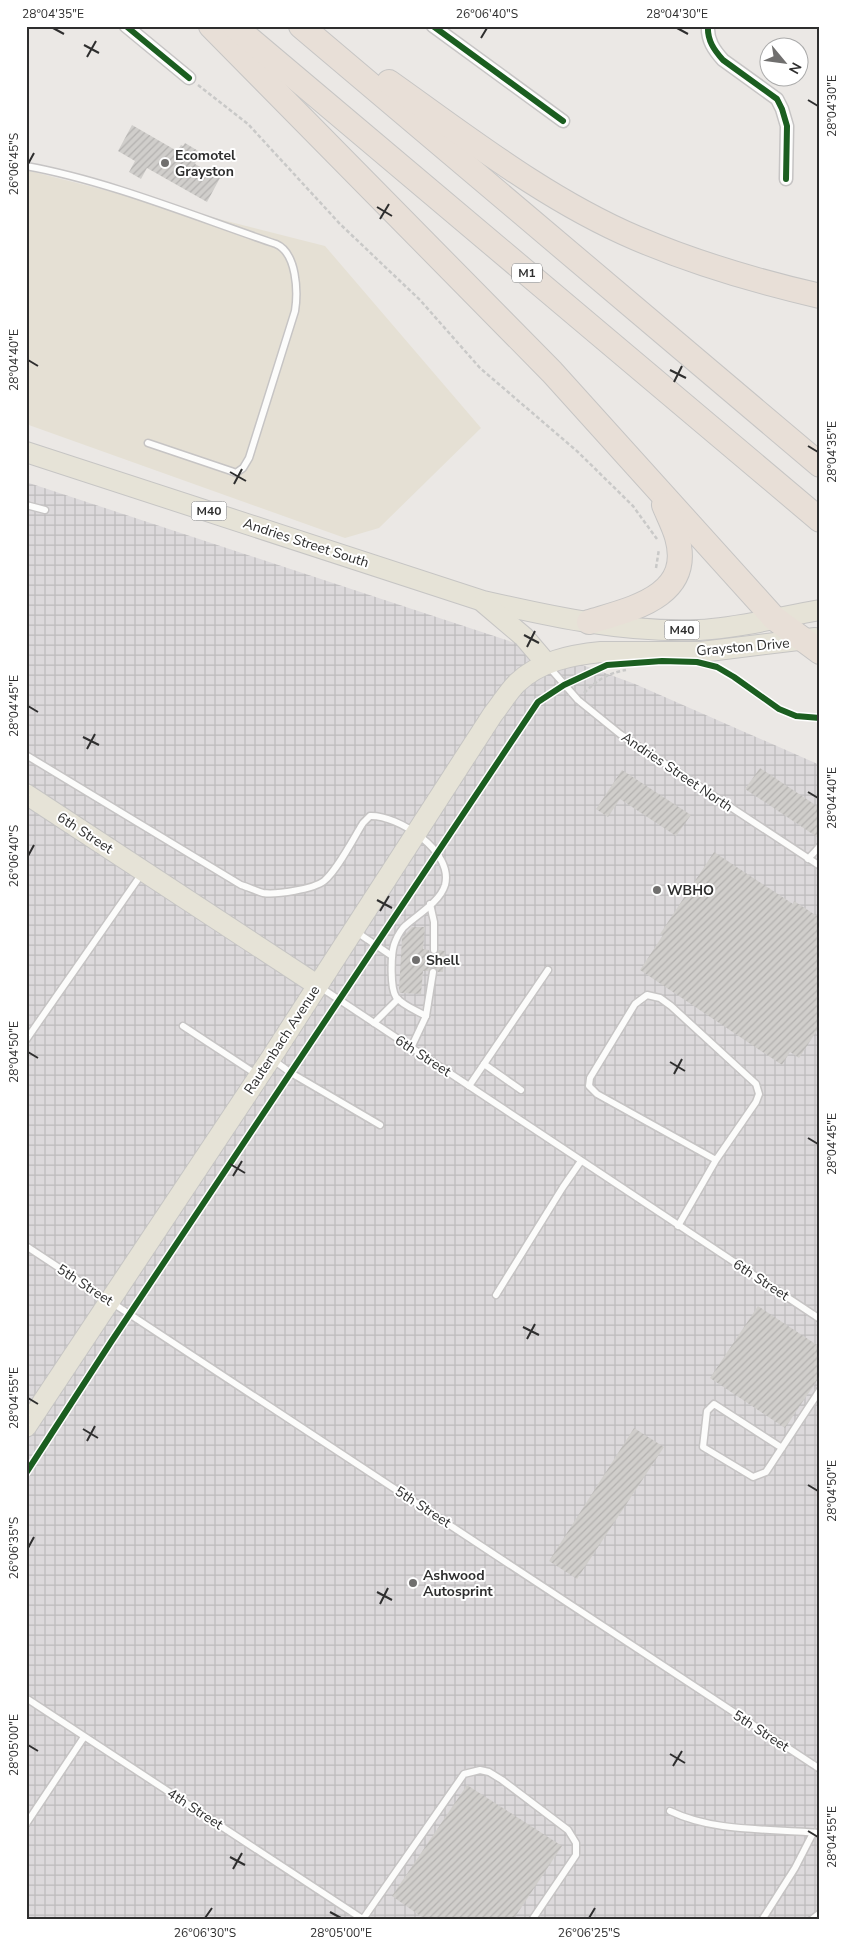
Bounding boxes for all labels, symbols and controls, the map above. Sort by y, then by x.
text: 28°04'35"E [22,6,84,22]
text: 26°06'40"S [456,6,518,22]
text: 28°04'30"E [646,6,708,22]
north arrow [758,38,808,88]
text: N [784,59,806,77]
text: 28°04'30"E [824,75,840,137]
text: 26°06'45"S [6,133,22,195]
place label: Ecomotel Grayston [175,146,236,181]
marker: Ecomotel Grayston [159,157,171,169]
road number: M1 [512,264,542,282]
text: 28°04'40"E [6,329,22,391]
text: 28°04'35"E [824,421,840,483]
road number: M40 [192,502,226,520]
street label: Andries Street South [241,514,371,572]
road number: M40 [664,620,700,640]
street label: Grayston Drive [696,633,790,661]
text: 28°04'45"E [6,675,22,737]
street label: Andries Street North [618,728,736,816]
text: 28°04'40"E [824,767,840,829]
street label: 6th Street [53,808,117,858]
text: 26°06'40"S [6,825,22,887]
place label: WBHO [667,881,714,900]
marker: WBHO [651,884,663,896]
place label: Shell [426,951,460,970]
marker: Shell [410,954,422,966]
street label: Rautenbach Avenue [240,982,324,1098]
text: 28°04'50"E [6,1021,22,1083]
street label: 6th Street [391,1031,455,1081]
text: 28°04'45"E [824,1113,840,1175]
street label: 6th Street [729,1255,793,1305]
street label: 5th Street [53,1260,117,1310]
text: 28°04'55"E [6,1367,22,1429]
text: 28°04'50"E [824,1460,840,1522]
street label: 5th Street [391,1482,455,1532]
text: 26°06'35"S [6,1517,22,1579]
place label: Ashwood Autosprint [423,1566,493,1601]
marker: Ashwood Autosprint [407,1577,419,1589]
street label: 5th Street [729,1706,793,1756]
text: 28°05'00"E [6,1714,22,1776]
street label: 4th Street [163,1784,227,1834]
text: 28°04'55"E [824,1806,840,1868]
text: 26°06'30"S [174,1925,236,1941]
text: 28°05'00"E [310,1925,372,1941]
text: 26°06'25"S [558,1925,620,1941]

